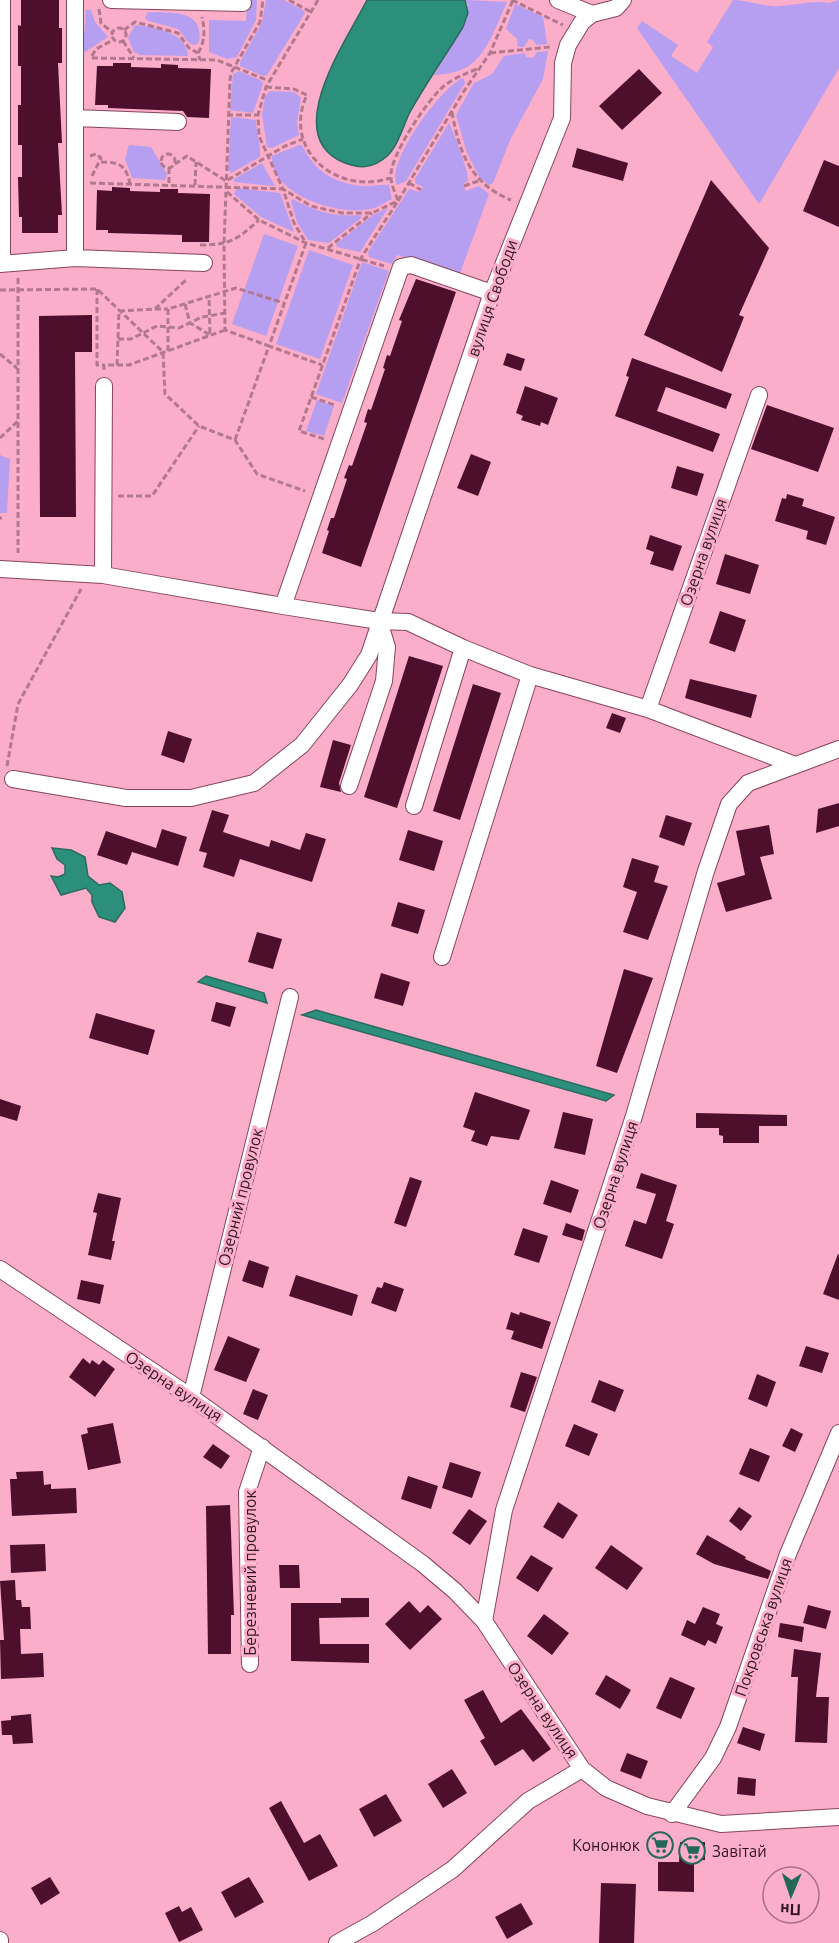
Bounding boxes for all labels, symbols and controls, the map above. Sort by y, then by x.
street label: вулиця Свободи [464,237,520,359]
street label: Озерна вулиця [676,496,730,608]
street label: Озерна вулиця [589,1119,641,1231]
street label: Озерний провулок [214,1126,266,1268]
street label: Озерна вулиця [122,1347,226,1425]
street label: Березневий провулок [241,1490,259,1656]
street label: Покровська вулиця [731,1555,795,1699]
street label: Озерна вулиця [504,1658,582,1762]
supermarket icon: Кононюк [645,1830,675,1860]
place label: Кононюк [572,1836,640,1854]
supermarket icon: Завітай [677,1836,707,1866]
place label: Завітай [712,1842,767,1860]
north arrow [761,1865,821,1925]
text: Пн [780,1901,801,1919]

